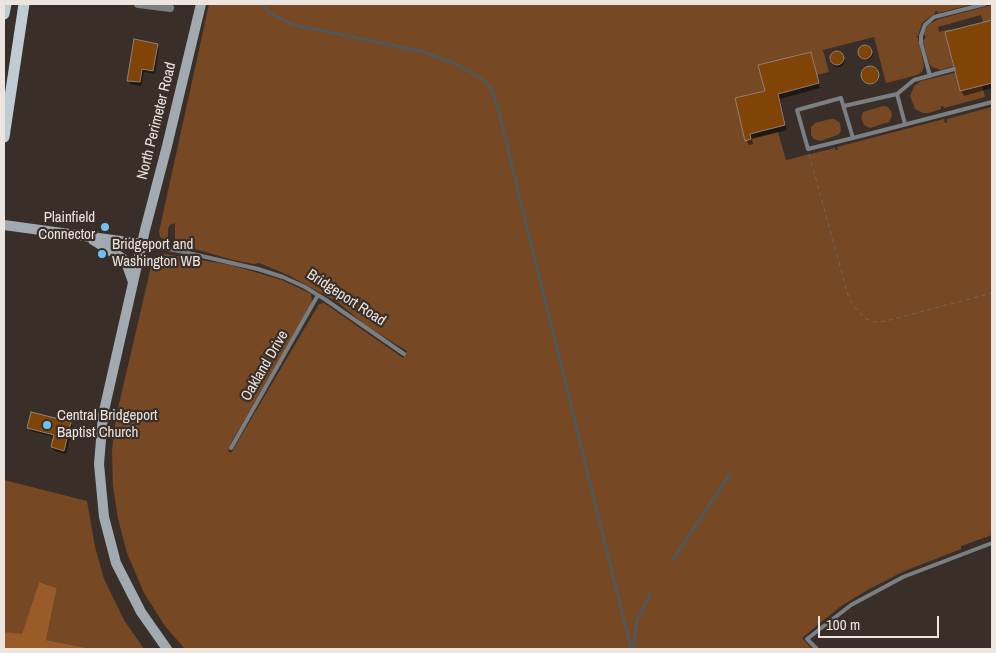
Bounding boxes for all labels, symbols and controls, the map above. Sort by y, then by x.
street label: North Perimeter Road [134,60,180,182]
place label: Plainfield Connector [38,209,95,244]
marker: Plainfield Connector [99,221,111,233]
place label: Bridgeport and Washington WB [112,236,200,271]
marker: Bridgeport and Washington WB [96,248,108,260]
street label: Bridgeport Road [303,266,389,330]
street label: Oakland Drive [238,327,292,405]
place label: Central Bridgeport Baptist Church [57,407,157,442]
marker: Central Bridgeport Baptist Church [41,419,53,431]
scale bar [821,606,942,638]
text: 100 m [826,614,860,635]

